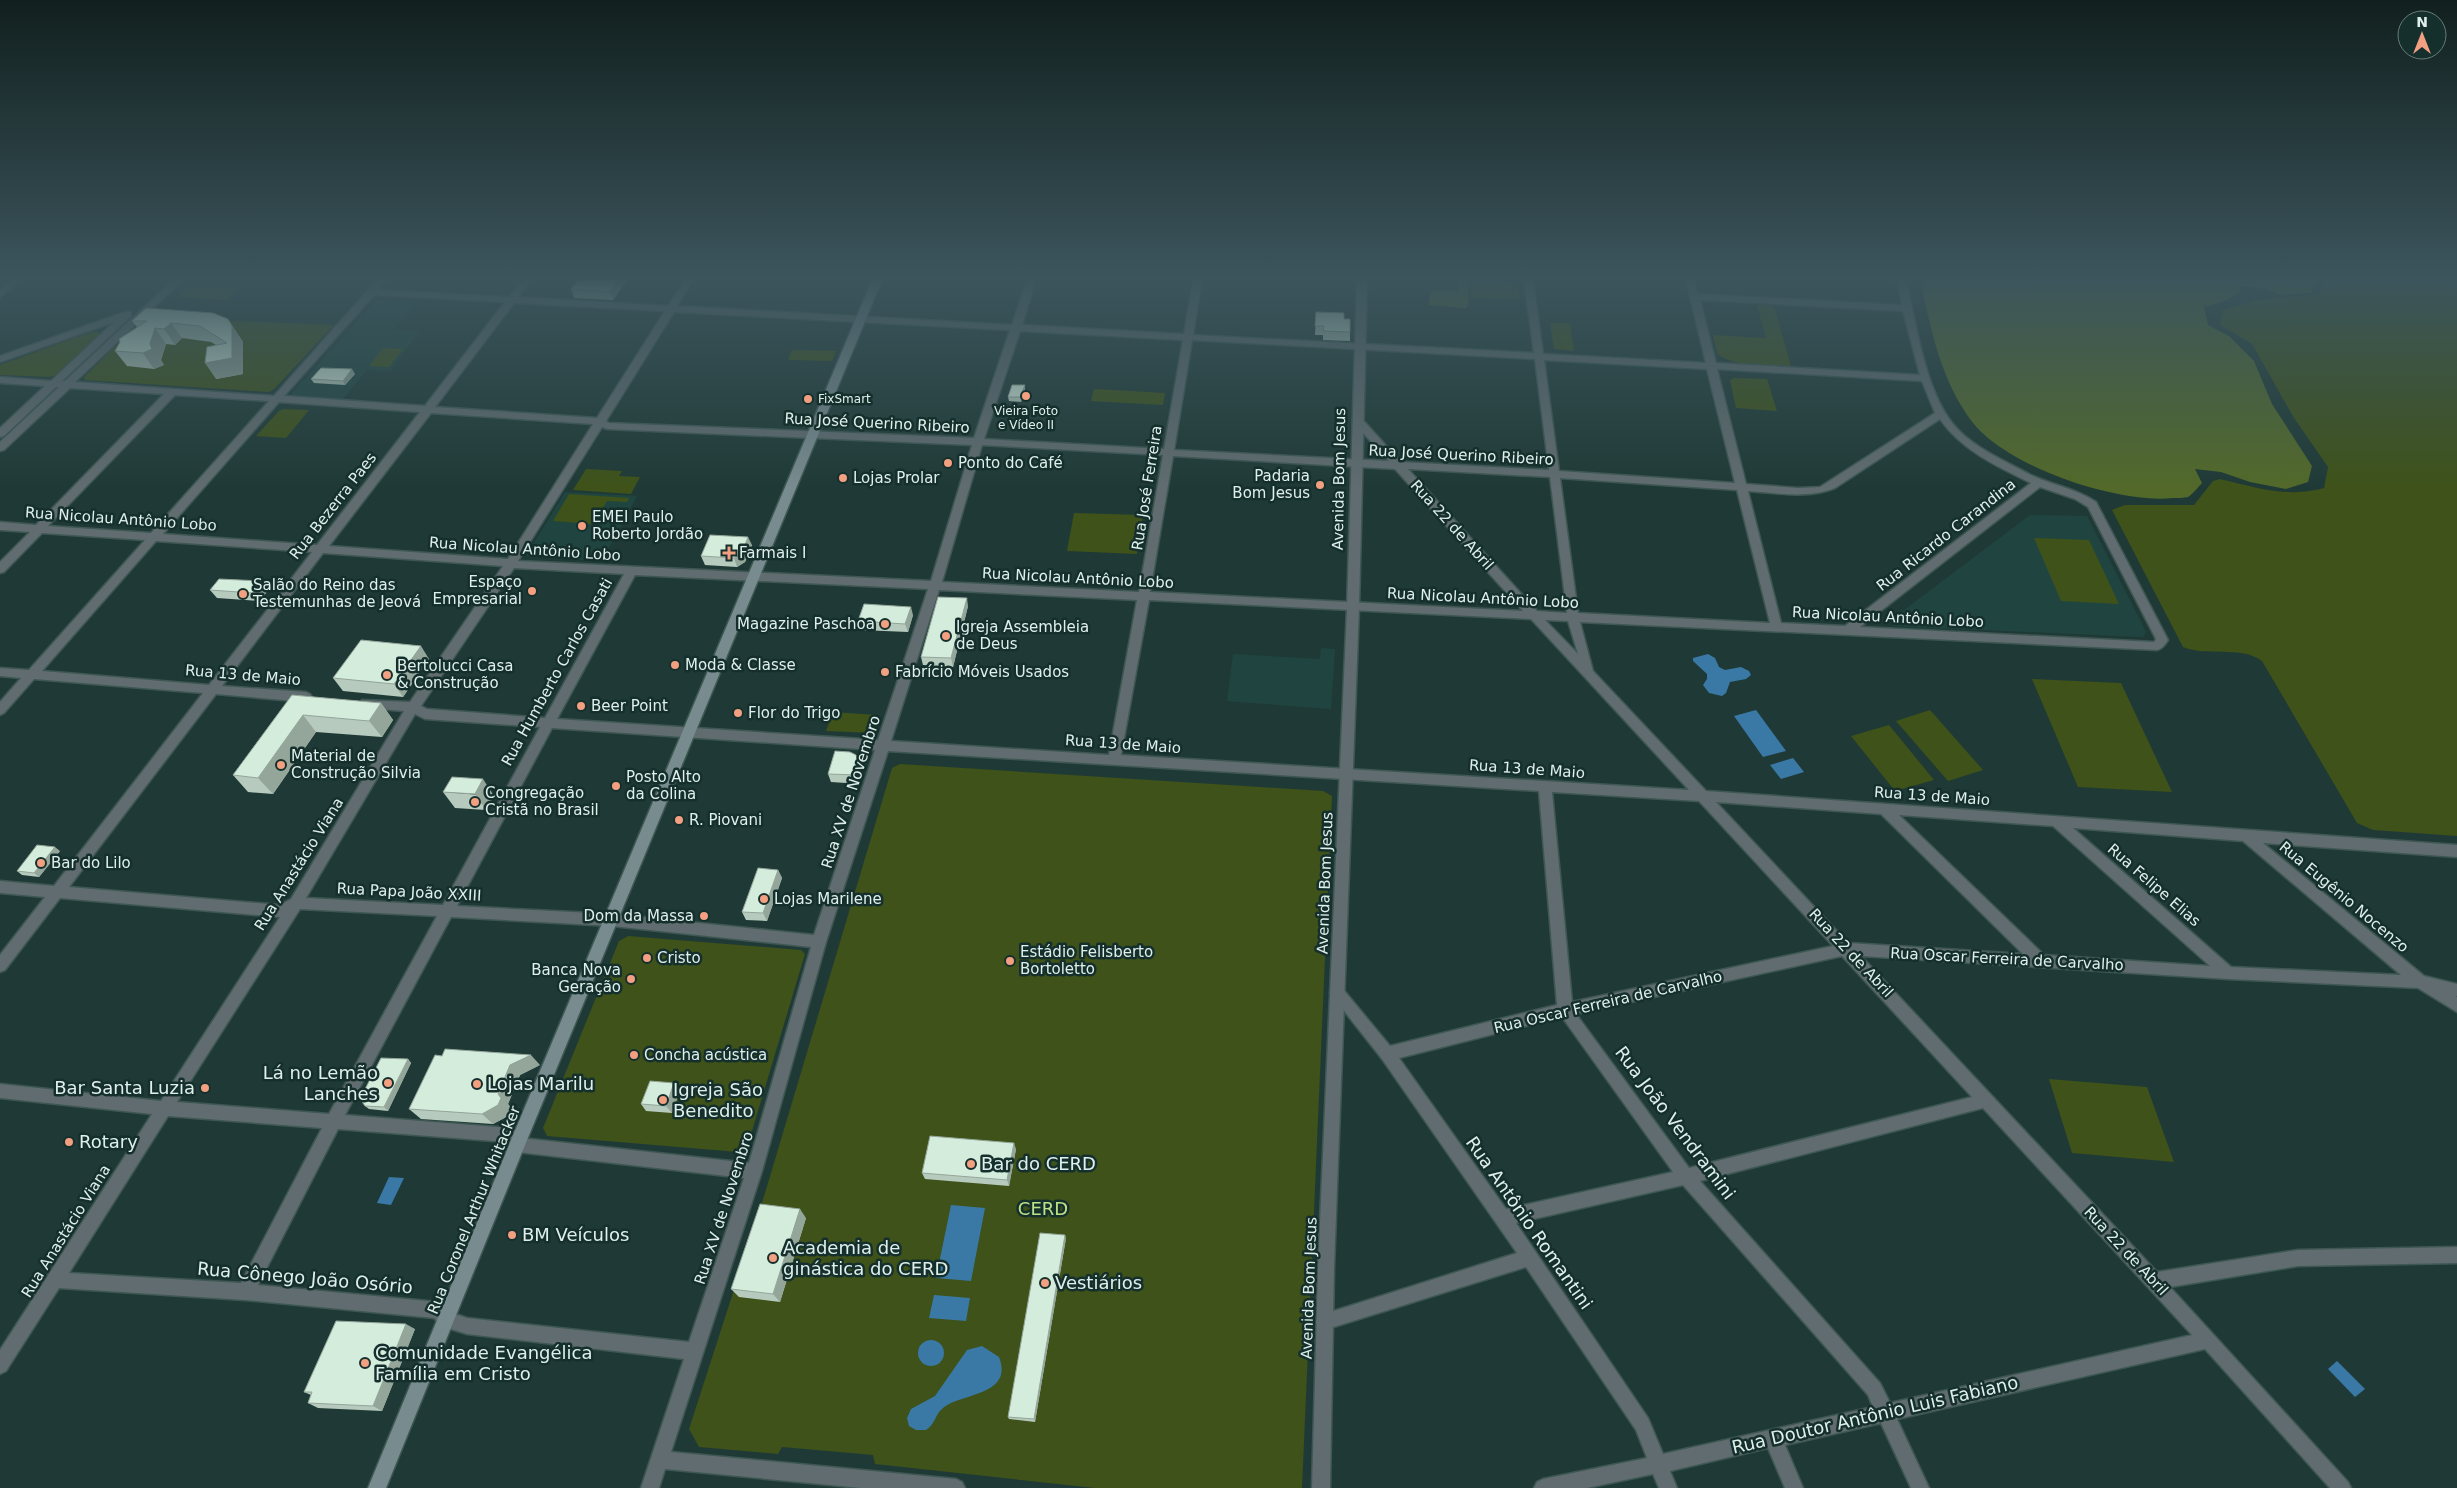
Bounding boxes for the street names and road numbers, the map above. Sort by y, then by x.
street label: Avenida Bom Jesus [1329,408,1349,550]
street label: Rua José Querino Ribeiro [784,409,970,437]
street label: Rua José Ferreira [1128,424,1166,552]
street label: Rua José Querino Ribeiro [1368,441,1554,469]
street label: Rua Bezerra Paes [286,449,380,563]
street label: Rua Ricardo Carandina [1873,475,2019,595]
street label: Rua 22 de Abril [1407,476,1497,574]
street label: Rua Nicolau Antônio Lobo [25,503,217,535]
street label: Rua Nicolau Antônio Lobo [429,533,621,565]
street label: Rua Nicolau Antônio Lobo [982,564,1174,592]
street label: Rua Humberto Carlos Casati [498,575,616,769]
street label: Rua Nicolau Antônio Lobo [1387,584,1579,612]
street label: Rua Nicolau Antônio Lobo [1792,603,1984,631]
street label: Rua 13 de Maio [184,661,302,689]
street label: Rua XV de Novembro [818,713,884,871]
street label: Rua 13 de Maio [1064,731,1182,757]
street label: Rua 13 de Maio [1468,756,1586,782]
street label: Rua 13 de Maio [1873,783,1991,809]
street label: Rua Anastácio Viana [251,794,347,934]
street label: Avenida Bom Jesus [1314,811,1336,954]
street label: Rua Eugênio Nocenzo [2276,838,2412,956]
street label: Rua Felipe Elias [2104,840,2204,930]
street label: Rua Papa João XXIII [336,879,482,905]
street label: Rua 22 de Abril [1805,905,1897,1001]
street label: Rua Oscar Ferreira de Carvalho [1890,944,2124,974]
street label: Rua Oscar Ferreira de Carvalho [1492,967,1724,1037]
street label: Rua João Vendramini [1611,1042,1740,1203]
street label: Rua Coronel Arthur Whitacker [424,1102,524,1317]
street label: Rua XV de Novembro [691,1129,757,1287]
street label: Rua Antônio Romantini [1462,1132,1597,1313]
street label: Rua Anastácio Viana [18,1161,114,1301]
street label: Rua 22 de Abril [2080,1203,2172,1299]
street label: Avenida Bom Jesus [1298,1216,1320,1359]
street label: Rua Cônego João Osório [196,1258,414,1297]
street label: Rua Doutor Antônio Luis Fabiano [1730,1371,2020,1458]

